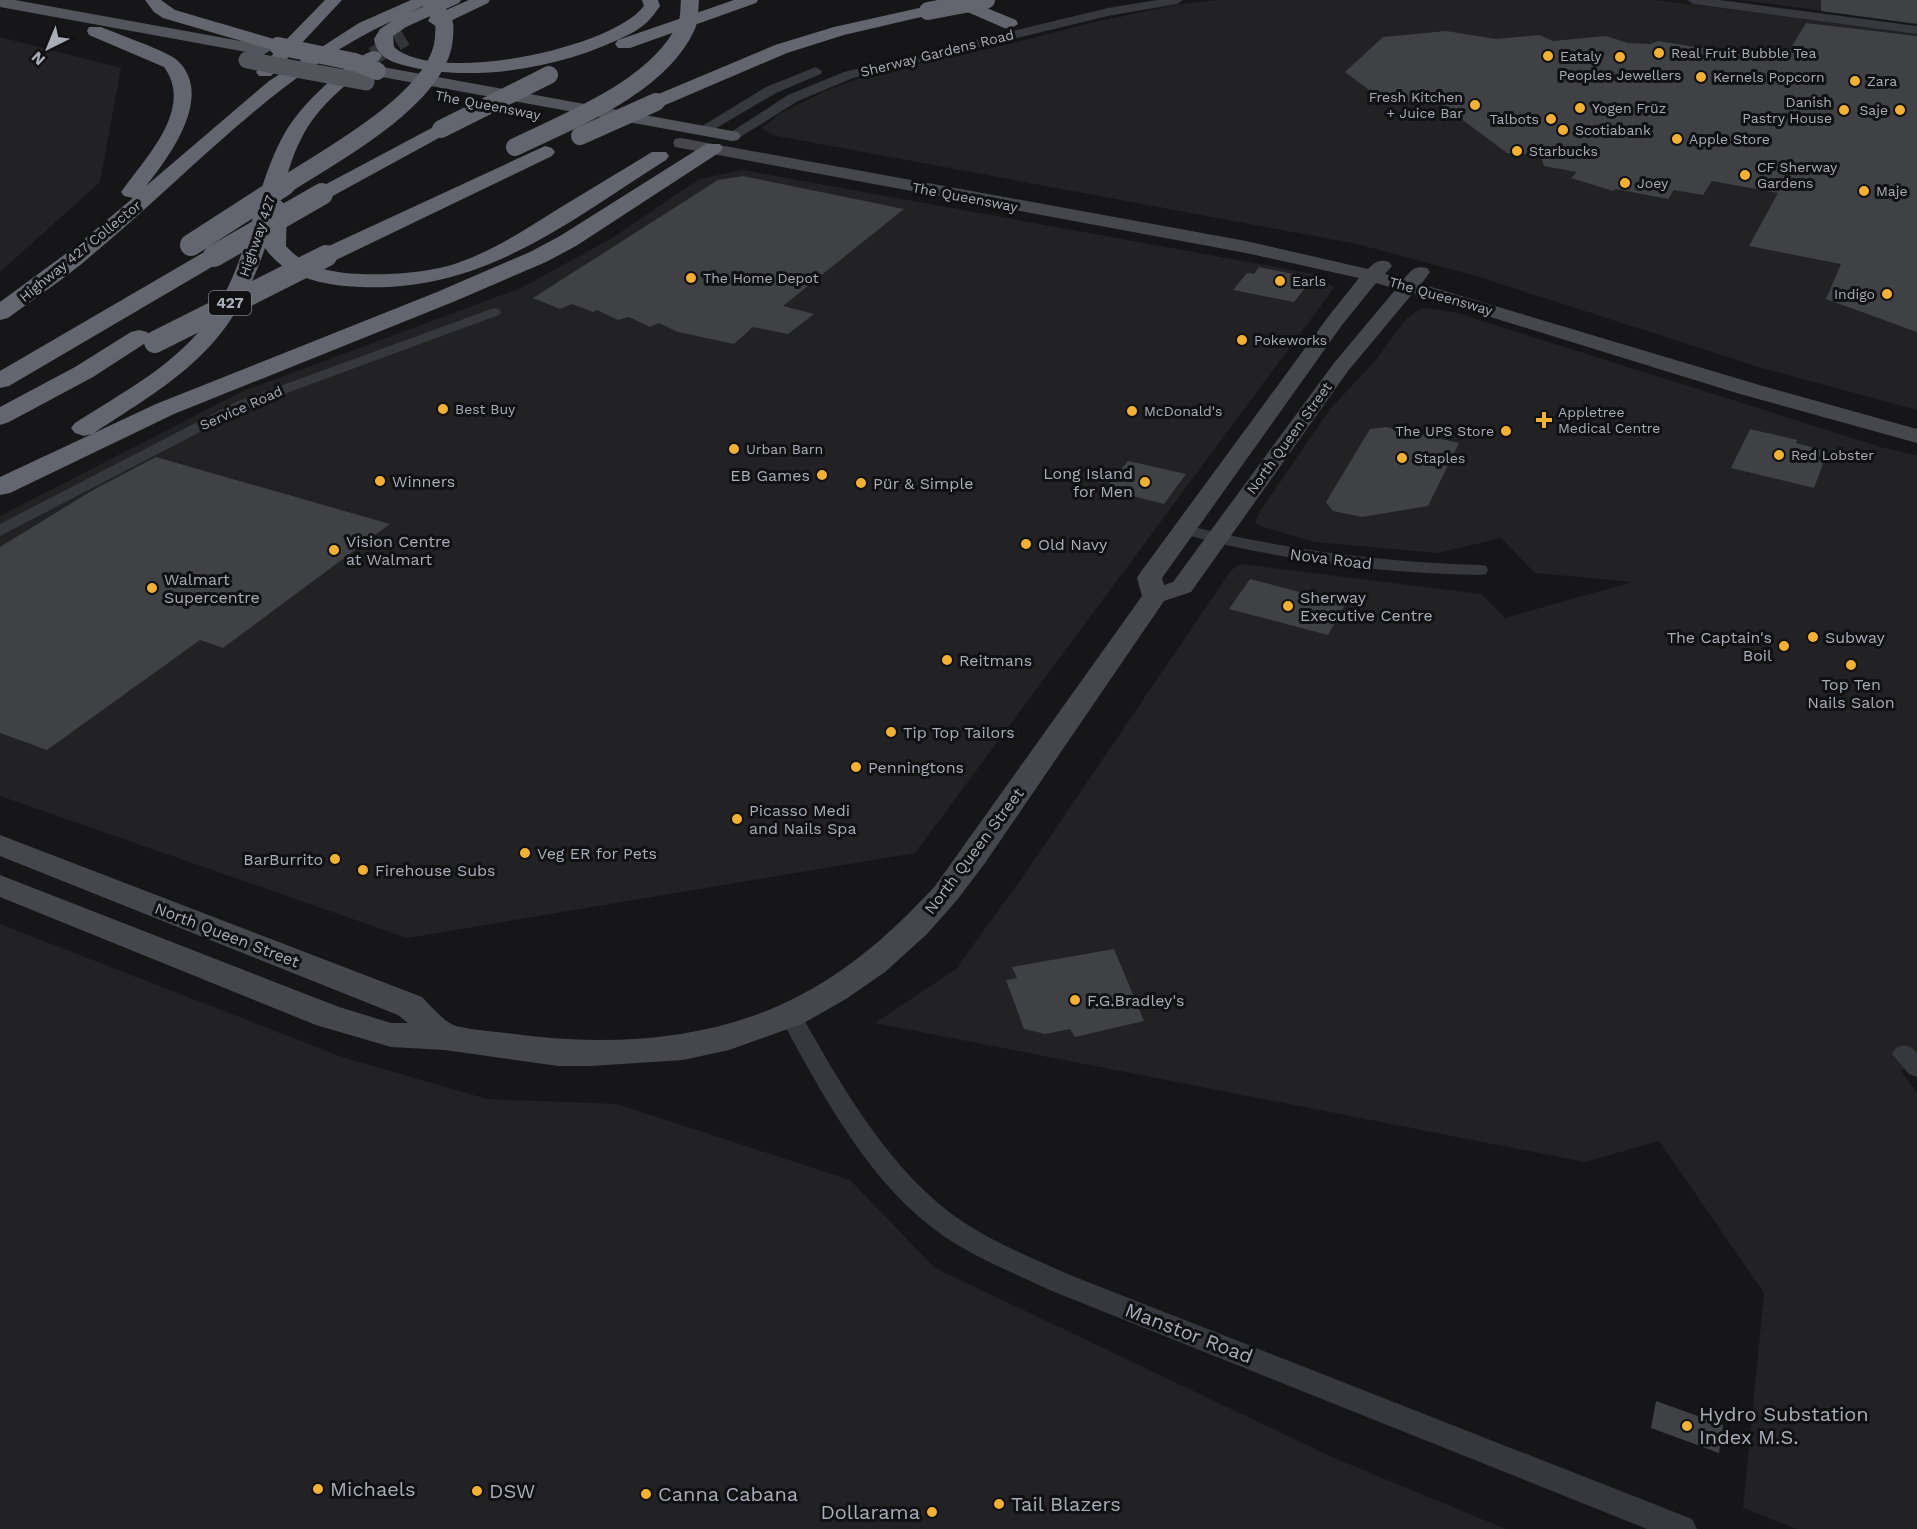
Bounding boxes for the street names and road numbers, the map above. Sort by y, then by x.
street label: Sherway Gardens Road [859,26,1015,80]
street label: The Queensway [434,87,543,123]
street label: The Queensway [911,179,1020,215]
street label: Highway 427 [236,193,278,279]
street label: Highway 427 Collector [16,197,144,305]
street label: The Queensway [1387,274,1495,319]
road number: 427 [209,291,251,315]
street label: North Queen Street [1243,379,1335,497]
street label: Service Road [197,383,285,433]
street label: Nova Road [1289,545,1373,573]
street label: North Queen Street [920,784,1028,918]
street label: North Queen Street [152,899,302,971]
street label: Manstor Road [1122,1298,1256,1368]

